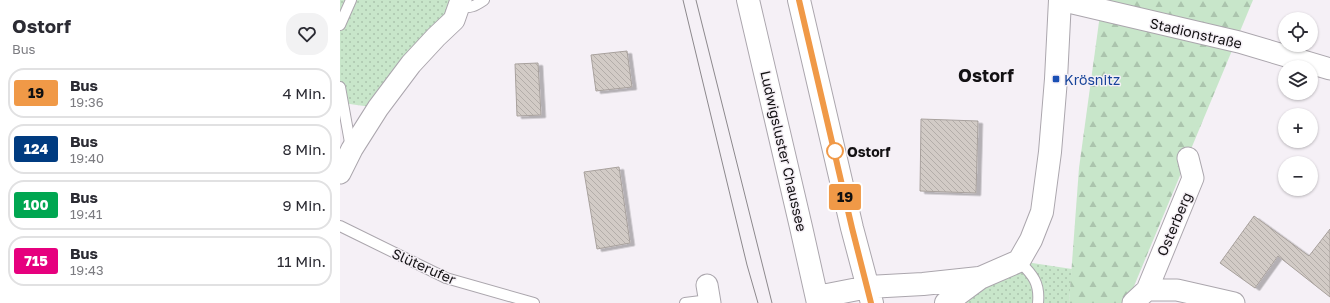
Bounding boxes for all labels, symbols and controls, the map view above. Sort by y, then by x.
map controls [1278,12,1318,196]
button: locate [1278,12,1318,52]
button: heart [286,13,328,55]
text: Ostorf [12,14,71,37]
street label: Stadionstraße [1148,14,1244,52]
text: Bus [12,41,35,57]
button: layers [1278,60,1318,100]
district label: Ostorf [958,64,1014,86]
street label: Ludwigsluster Chaussee [757,69,811,233]
place label: Krösnitz [1064,71,1120,88]
marker: Krösnitz [1051,74,1061,84]
text: Bus [70,76,98,94]
text: 19 [28,84,44,101]
text: 4 Min. [282,84,326,102]
text: 19:36 [70,94,104,110]
button: + [1278,108,1318,148]
text: Bus [70,132,98,150]
text: 124 [24,140,48,157]
text: 8 Min. [282,140,326,158]
marker: Ostorf [826,142,844,160]
place label: Ostorf [847,143,891,160]
text: 19:40 [70,150,104,166]
button: − [1278,156,1318,196]
line badge: 19 [827,184,863,210]
text: Bus [70,188,98,206]
text: 19 [837,188,853,205]
street label: Osterberg [1153,190,1195,258]
text: 100 [23,196,49,213]
text: 9 Min. [283,196,326,214]
text: 19:41 [70,206,102,222]
text: Bus [70,244,98,262]
street label: Slüterufer [389,244,459,288]
text: 715 [24,252,48,269]
text: 11 Min. [277,252,326,270]
text: 19:43 [70,262,104,278]

